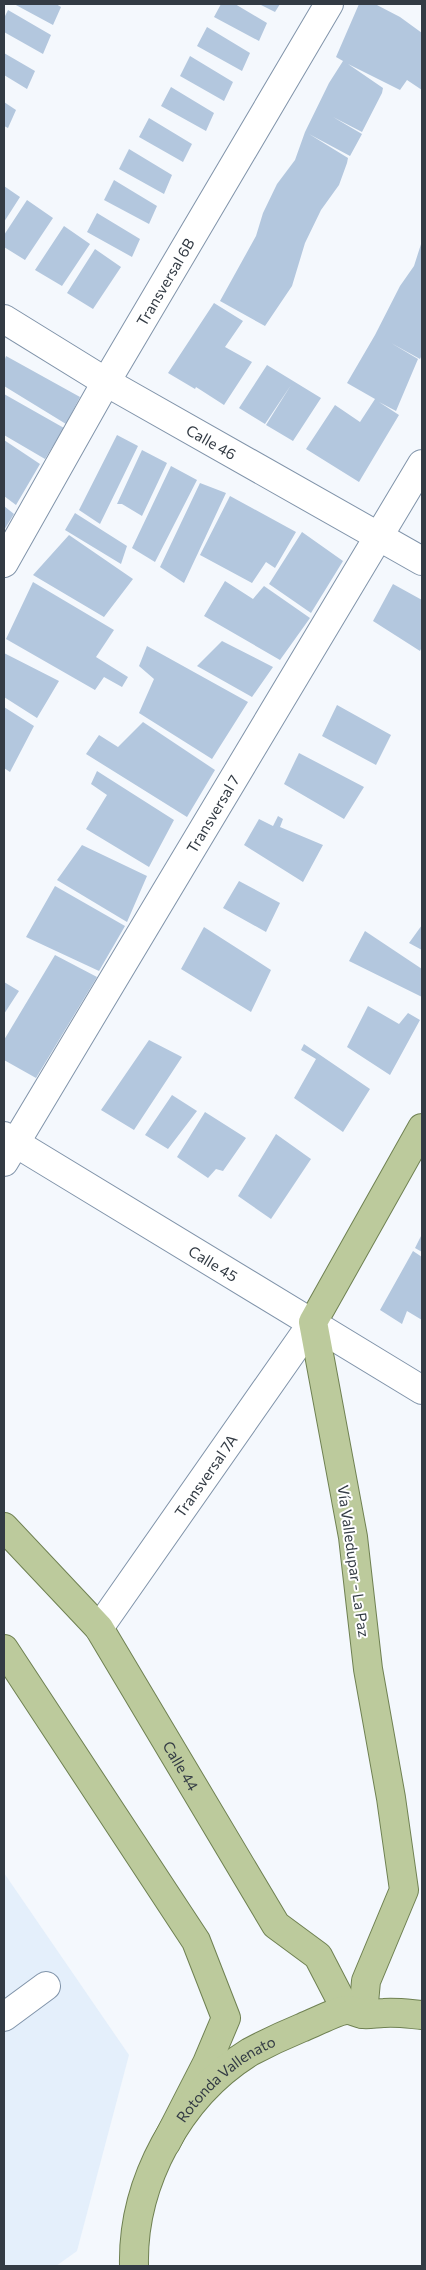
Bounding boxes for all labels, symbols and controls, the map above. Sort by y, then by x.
street label: Transversal 6B [132,235,198,329]
street label: Calle 46 [183,420,240,463]
street label: Transversal 7 [182,771,243,856]
street label: Calle 45 [186,1241,241,1285]
street label: Transversal 7A [170,1431,241,1520]
street label: Vía Valledupar - La Paz [334,1484,374,1638]
street label: Calle 44 [159,1738,203,1794]
street label: Rotonda Vallenato [172,2032,278,2125]

